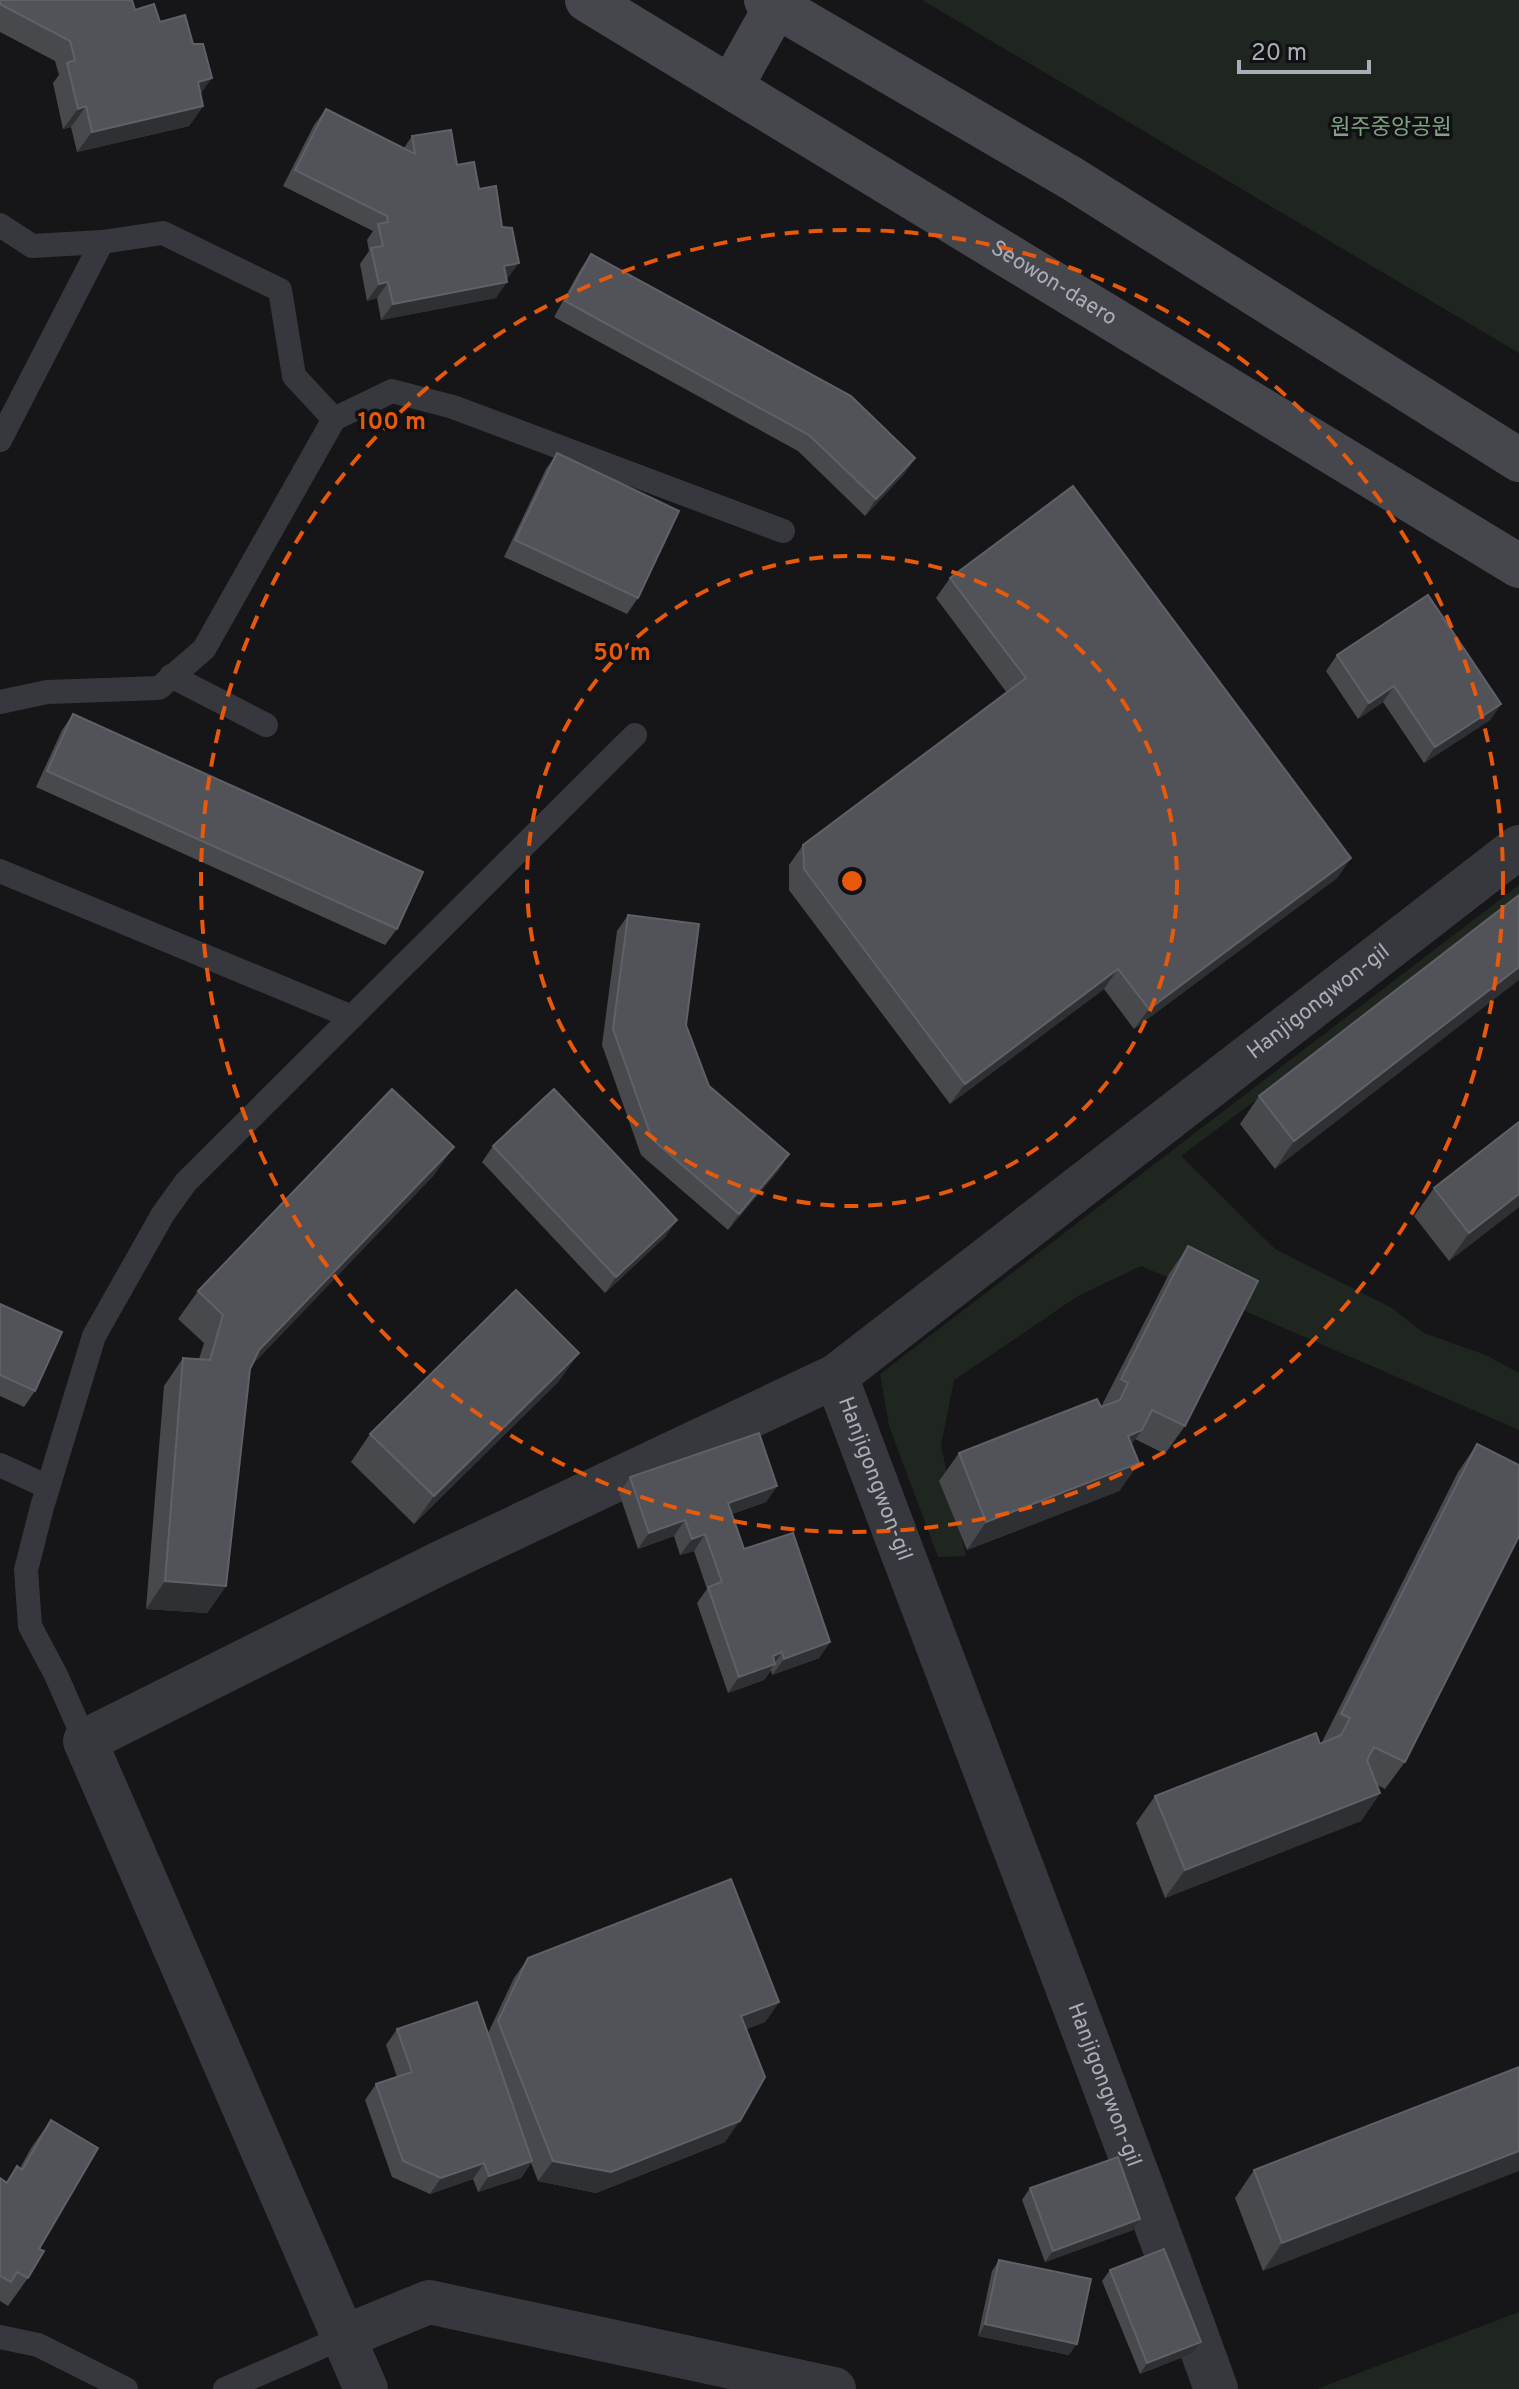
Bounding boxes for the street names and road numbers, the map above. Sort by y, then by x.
street label: Seowon-daero [986,235,1122,332]
street label: Hanjigongwon-gil [1242,938,1395,1066]
street label: Hanjigongwon-gil [832,1393,918,1565]
street label: Hanjigongwon-gil [1061,1999,1147,2171]

